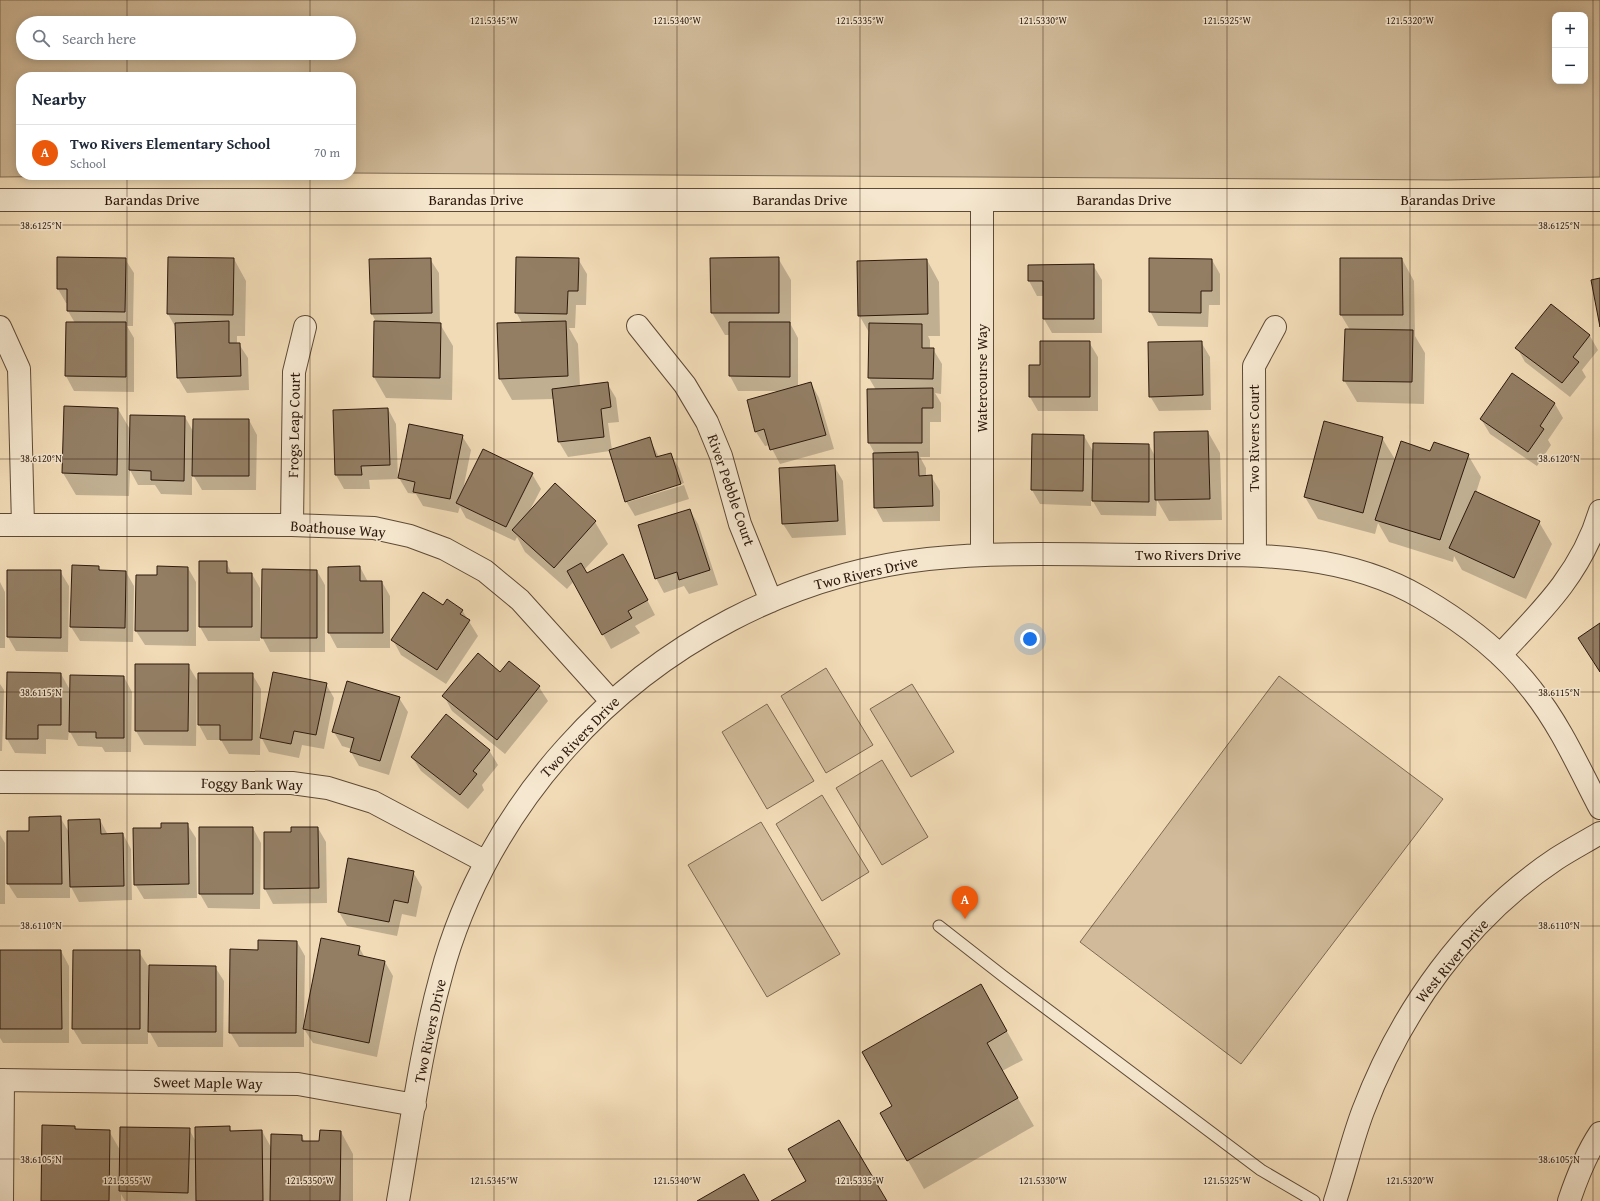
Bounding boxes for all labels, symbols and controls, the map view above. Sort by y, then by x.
map controls [1552,12,1588,84]
button: + [1552,12,1588,48]
text: 121.5345°W [470,13,519,28]
text: 121.5340°W [653,13,702,28]
text: 121.5335°W [836,13,885,28]
text: 121.5330°W [1019,13,1068,28]
text: 121.5325°W [1203,13,1252,28]
text: 121.5320°W [1386,13,1435,28]
search box [16,16,356,60]
icon: search [30,27,52,49]
text: Search here [62,28,136,49]
button: − [1552,48,1588,84]
text: Nearby [32,86,86,111]
text: Two Rivers Elementary School [70,133,270,154]
text: A [41,143,49,162]
text: 70 m [314,143,340,162]
text: School [70,154,106,173]
street label: Barandas Drive [104,189,200,210]
street label: Barandas Drive [428,189,524,210]
street label: Barandas Drive [752,189,848,210]
street label: Barandas Drive [1076,189,1172,210]
street label: Barandas Drive [1400,189,1496,210]
text: 38.6125°N [20,218,62,233]
text: 38.6125°N [1538,218,1580,233]
street label: Watercourse Way [971,323,992,433]
street label: Frogs Leap Court [282,371,305,478]
street label: Two Rivers Court [1243,383,1264,492]
street label: River Pebble Court [702,431,761,549]
text: 38.6120°N [20,451,62,466]
text: 38.6120°N [1538,451,1580,466]
street label: Boathouse Way [290,515,387,542]
street label: Two Rivers Drive [1135,544,1241,565]
street label: Two Rivers Drive [812,550,920,595]
your location [1020,629,1040,649]
text: 38.6115°N [20,685,62,700]
text: 38.6115°N [1538,685,1580,700]
street label: Two Rivers Drive [535,691,624,782]
street label: Foggy Bank Way [201,772,304,795]
pin: A [952,886,978,919]
street label: West River Drive [1410,914,1493,1007]
text: 38.6110°N [20,918,62,933]
text: 38.6110°N [1538,918,1580,933]
street label: Two Rivers Drive [408,977,451,1085]
street label: Sweet Maple Way [153,1071,263,1094]
text: 38.6105°N [20,1152,62,1167]
text: 38.6105°N [1538,1152,1580,1167]
text: 121.5355°W [103,1173,152,1188]
text: 121.5350°W [286,1173,335,1188]
text: 121.5345°W [470,1173,519,1188]
text: 121.5340°W [653,1173,702,1188]
text: 121.5335°W [836,1173,885,1188]
text: 121.5330°W [1019,1173,1068,1188]
text: 121.5325°W [1203,1173,1252,1188]
text: 121.5320°W [1386,1173,1435,1188]

